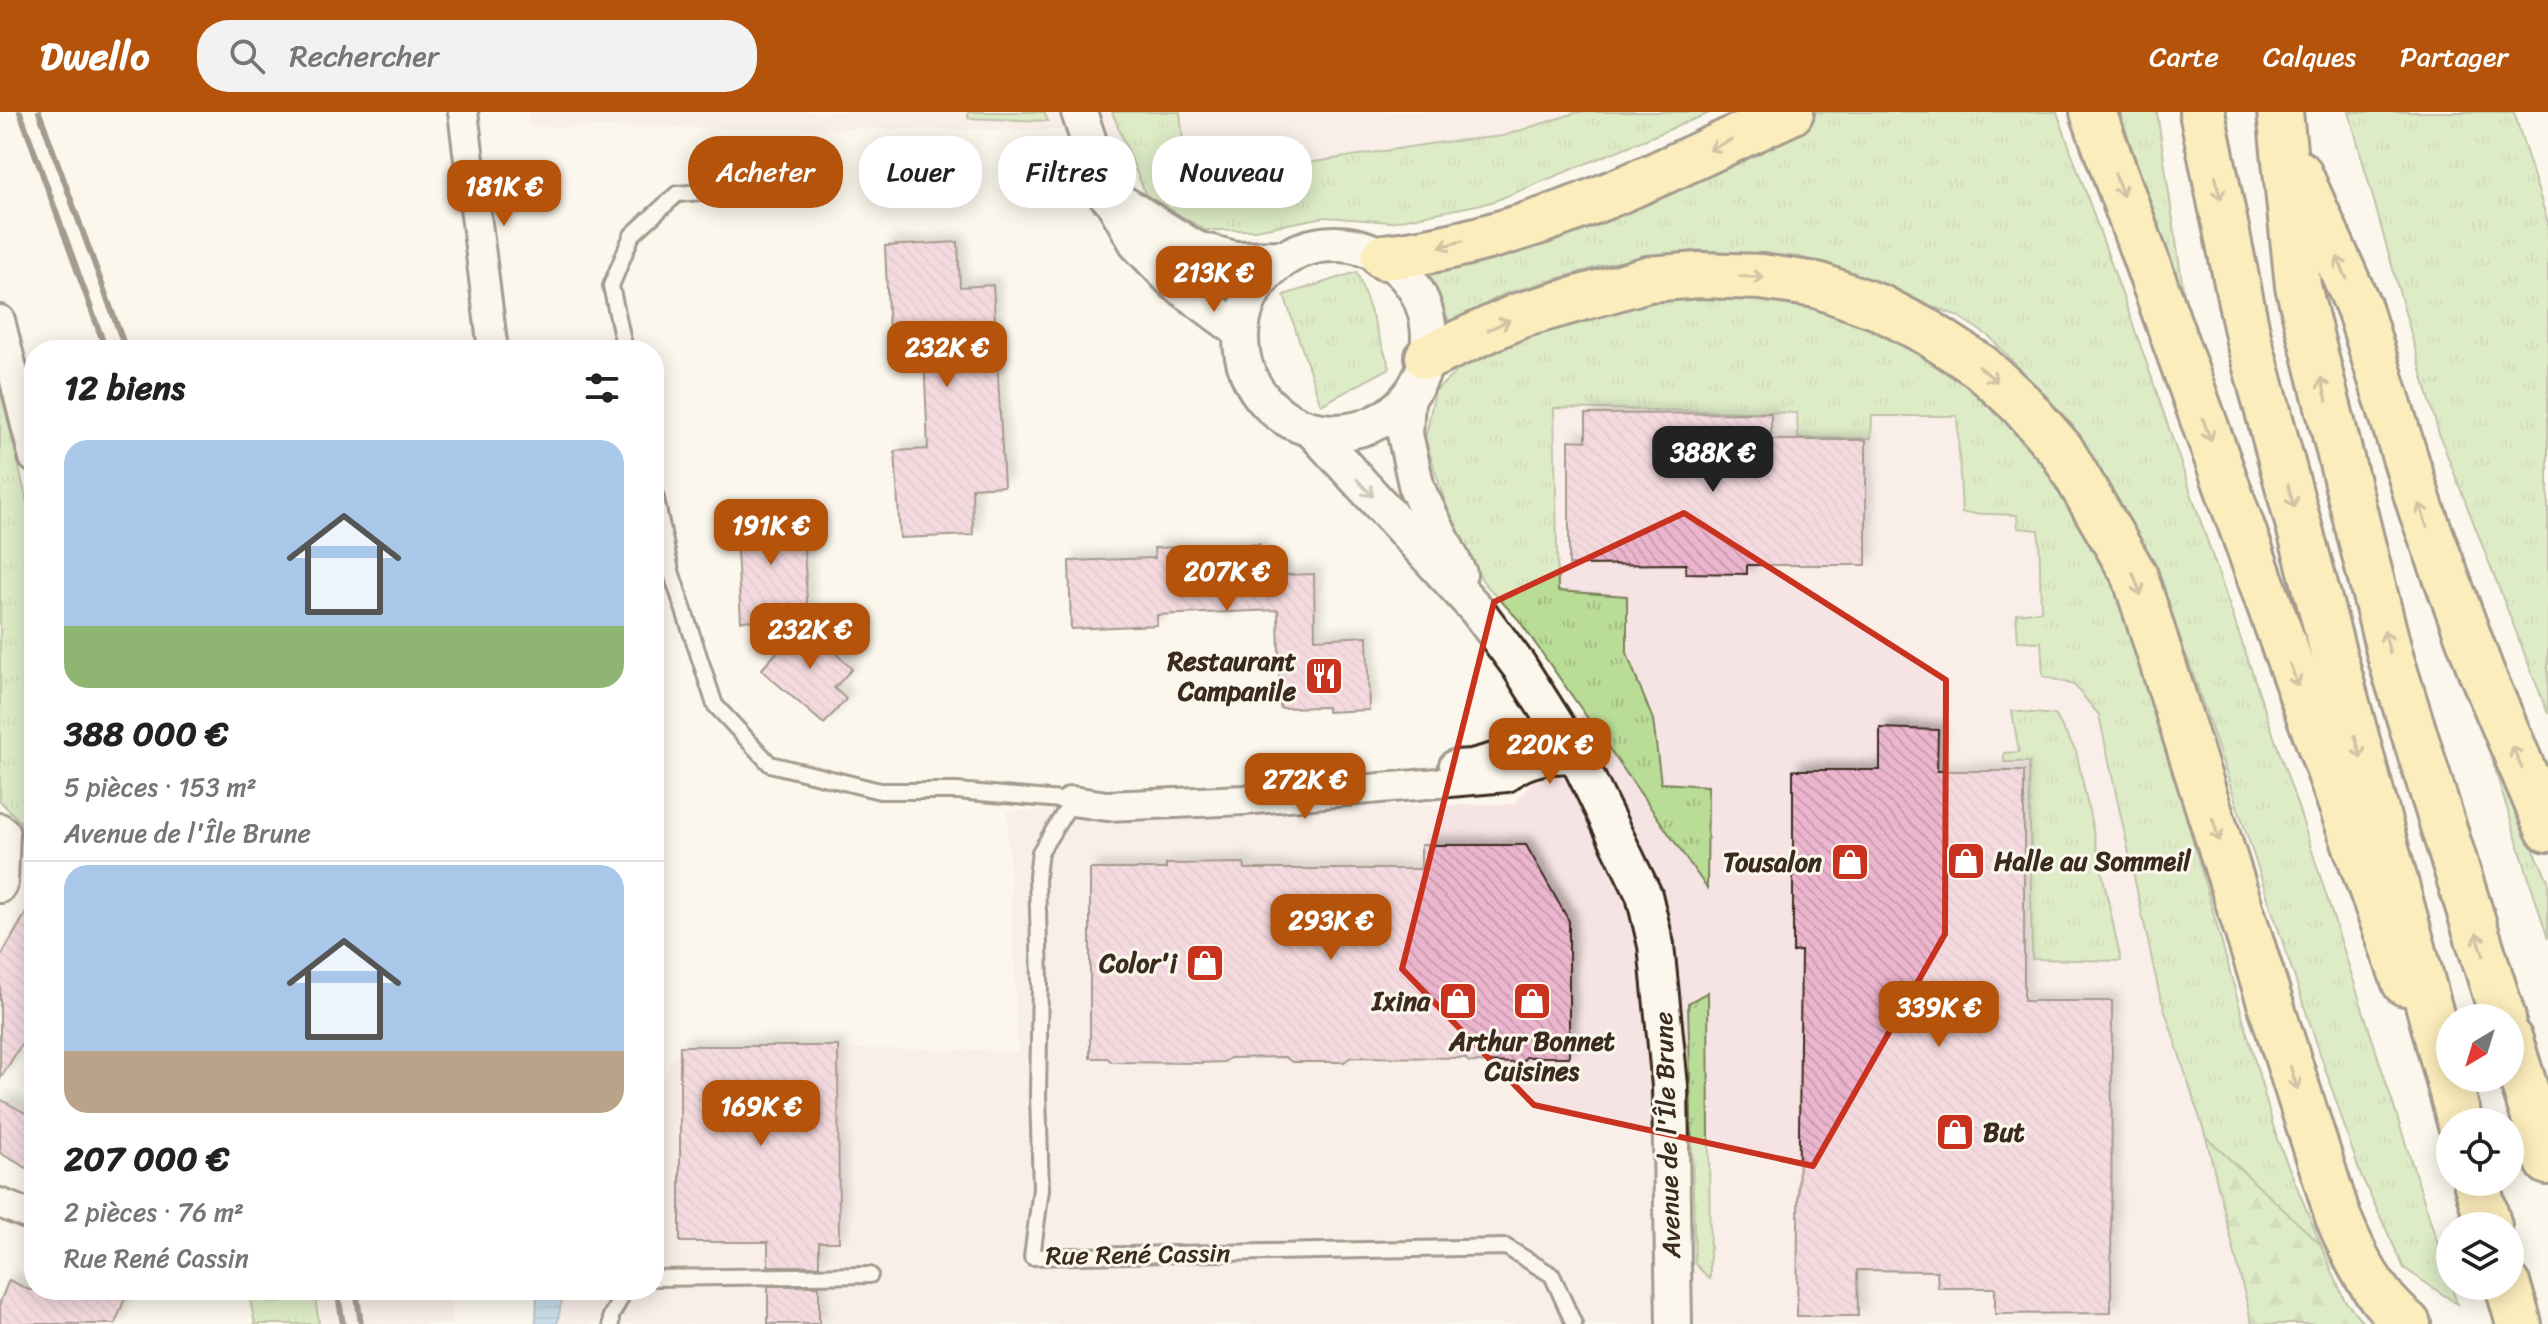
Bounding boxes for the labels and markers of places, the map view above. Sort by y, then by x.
pin: 181K € [439,160,569,228]
pin: 213K € [1149,246,1279,314]
pin: 232K € [882,321,1012,389]
pin: 388K € [1648,426,1778,494]
pin: 191K € [706,499,836,567]
pin: 207K € [1162,545,1292,613]
pin: 232K € [745,603,875,671]
place label: Restaurant Campanile [1166,638,1297,714]
restaurant icon: Restaurant Campanile [1303,655,1345,697]
pin: 220K € [1485,718,1615,786]
pin: 272K € [1240,753,1370,821]
place label: Halle au Sommeil [1994,838,2192,884]
place label: Tousalon [1723,839,1823,885]
shop icon: Halle au Sommeil [1945,840,1987,882]
shop icon: Tousalon [1829,841,1871,883]
pin: 293K € [1266,894,1396,962]
place label: Color'i [1098,940,1179,986]
shop icon: Color'i [1184,942,1226,984]
place label: Ixina [1370,978,1431,1024]
shop icon: Ixina [1437,980,1479,1022]
shop icon: Arthur Bonnet Cuisines [1511,980,1553,1022]
pin: 339K € [1874,981,2004,1049]
place label: Arthur Bonnet Cuisines [1448,1018,1615,1094]
pin: 169K € [696,1080,826,1148]
place label: But [1983,1109,2025,1155]
shop icon: But [1934,1111,1976,1153]

